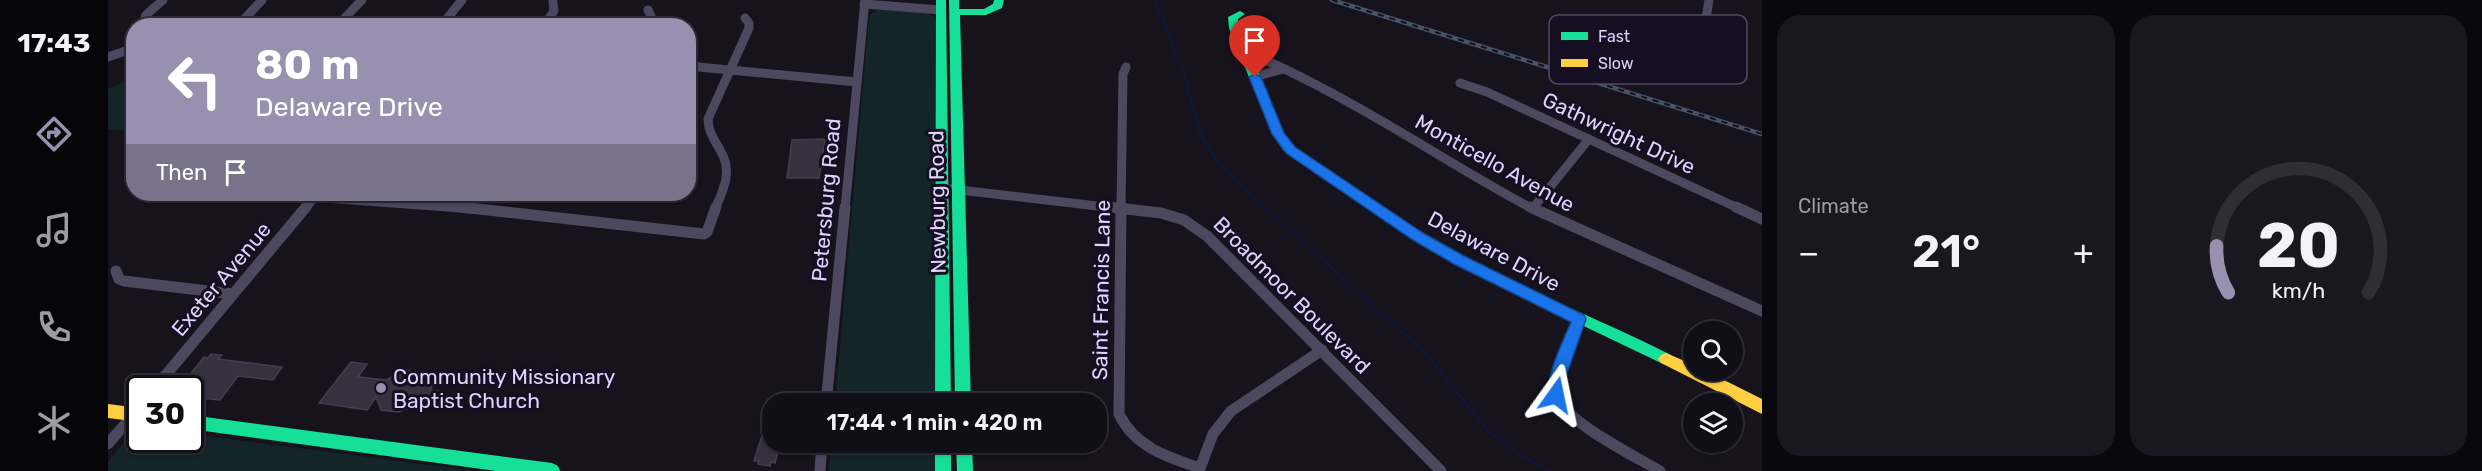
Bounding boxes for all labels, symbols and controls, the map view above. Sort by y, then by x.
pin [1229,15,1280,77]
legend [1549,15,1747,84]
icon: arrive [1238,24,1271,57]
text: 17:43 [17,27,91,59]
text: Fast [1598,27,1630,46]
text: 80 m [255,40,359,90]
icon: left [156,42,234,120]
text: Slow [1598,54,1634,73]
street label: Gathwright Drive [1539,87,1699,179]
text: Delaware Drive [255,91,443,123]
street label: Monticello Avenue [1411,109,1579,217]
icon: directions [33,113,75,155]
street label: Petersburg Road [806,117,846,283]
street label: Newburg Road [923,130,951,274]
icon: arrive [219,156,252,189]
text: Then [156,159,207,186]
text: Climate [1798,194,1869,218]
street label: Saint Francis Lane [1087,200,1115,380]
street label: Delaware Drive [1424,206,1564,296]
icon: music [33,209,75,251]
text: 20 [2257,209,2340,283]
street label: Broadmoor Boulevard [1208,211,1376,379]
street label: Exeter Avenue [166,217,276,341]
text: 21° [1912,225,1980,278]
text: − [1798,233,1819,272]
text: + [2073,233,2093,272]
text: km/h [2271,278,2325,303]
icon: phone [33,306,75,348]
map controls [1683,321,1743,453]
button: search [1683,321,1743,381]
position arrow [1524,363,1588,427]
place label: Community Missionary Baptist Church [393,364,616,413]
speed limit sign: 30 [126,375,204,453]
marker: Community Missionary Baptist Church [374,381,388,395]
button: layers [1683,393,1743,453]
icon: climate [33,402,75,444]
text: 17:44 · 1 min · 420 m [827,409,1042,436]

